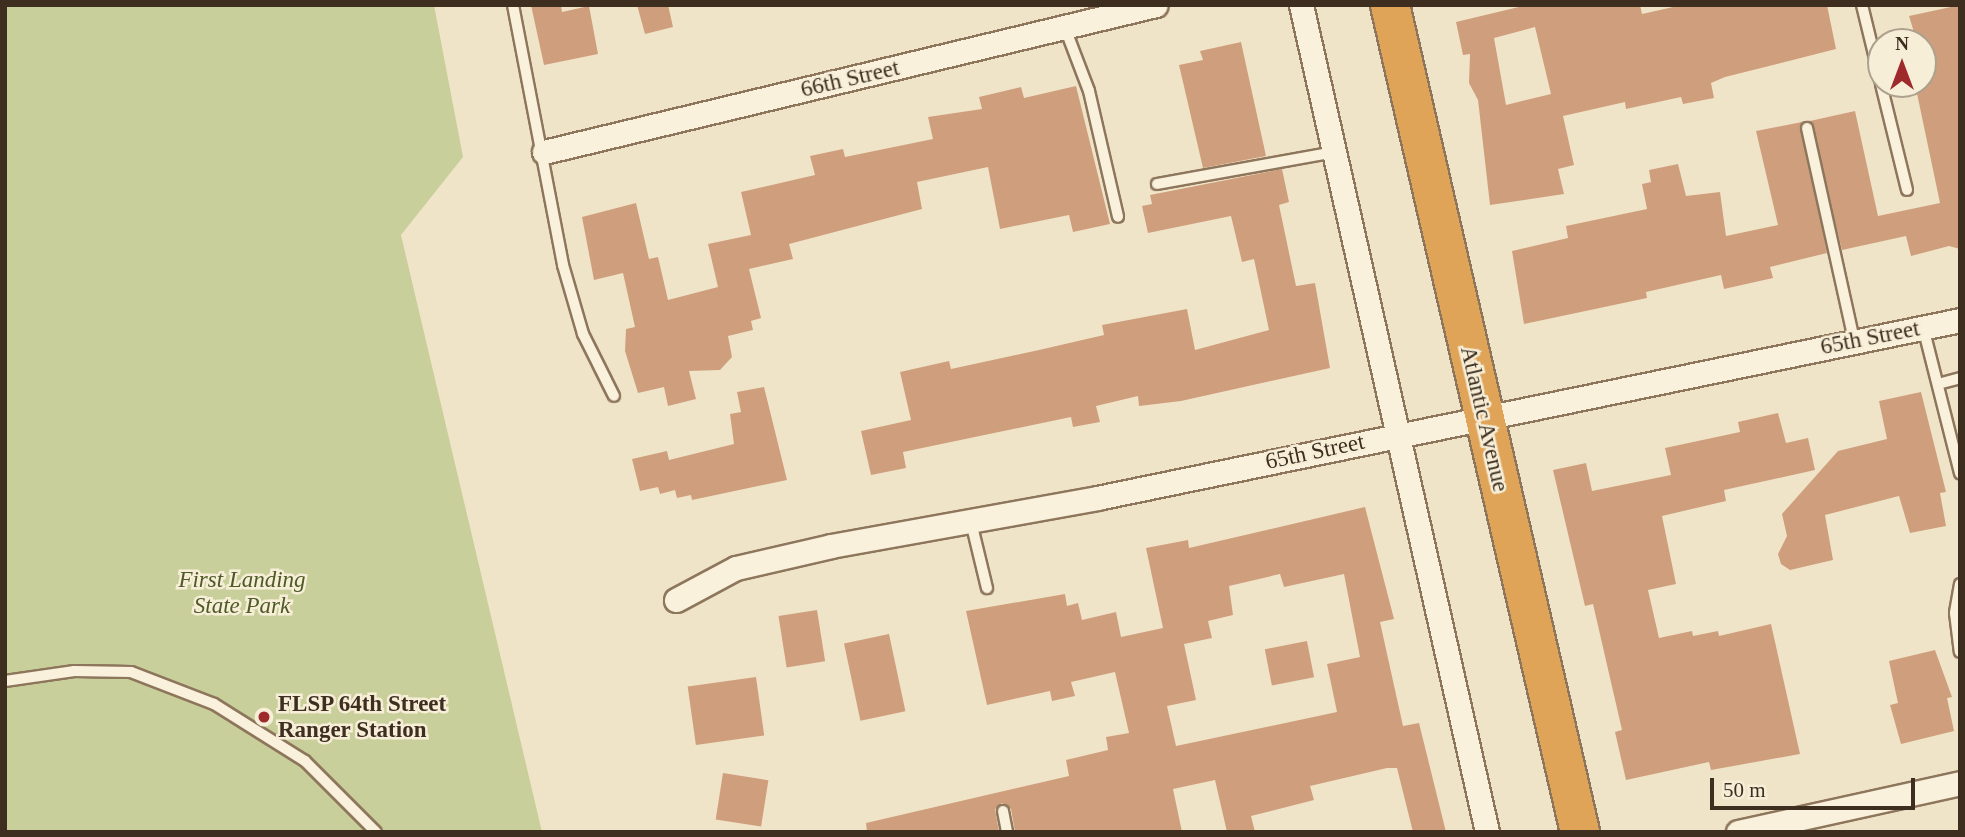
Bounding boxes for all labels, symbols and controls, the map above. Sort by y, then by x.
north arrow [1867,28,1937,98]
text: N [1895,33,1909,54]
street label: 66th Street [798,54,902,104]
street label: 65th Street [1818,315,1922,361]
street label: Atlantic Avenue [1454,343,1514,495]
street label: 65th Street [1263,428,1367,476]
park label: First Landing State Park [178,566,306,620]
place label: FLSP 64th Street Ranger Station [278,690,448,744]
marker: FLSP 64th Street Ranger Station [256,709,272,725]
scale bar [1713,764,1918,808]
text: 50 m [1723,778,1766,802]

